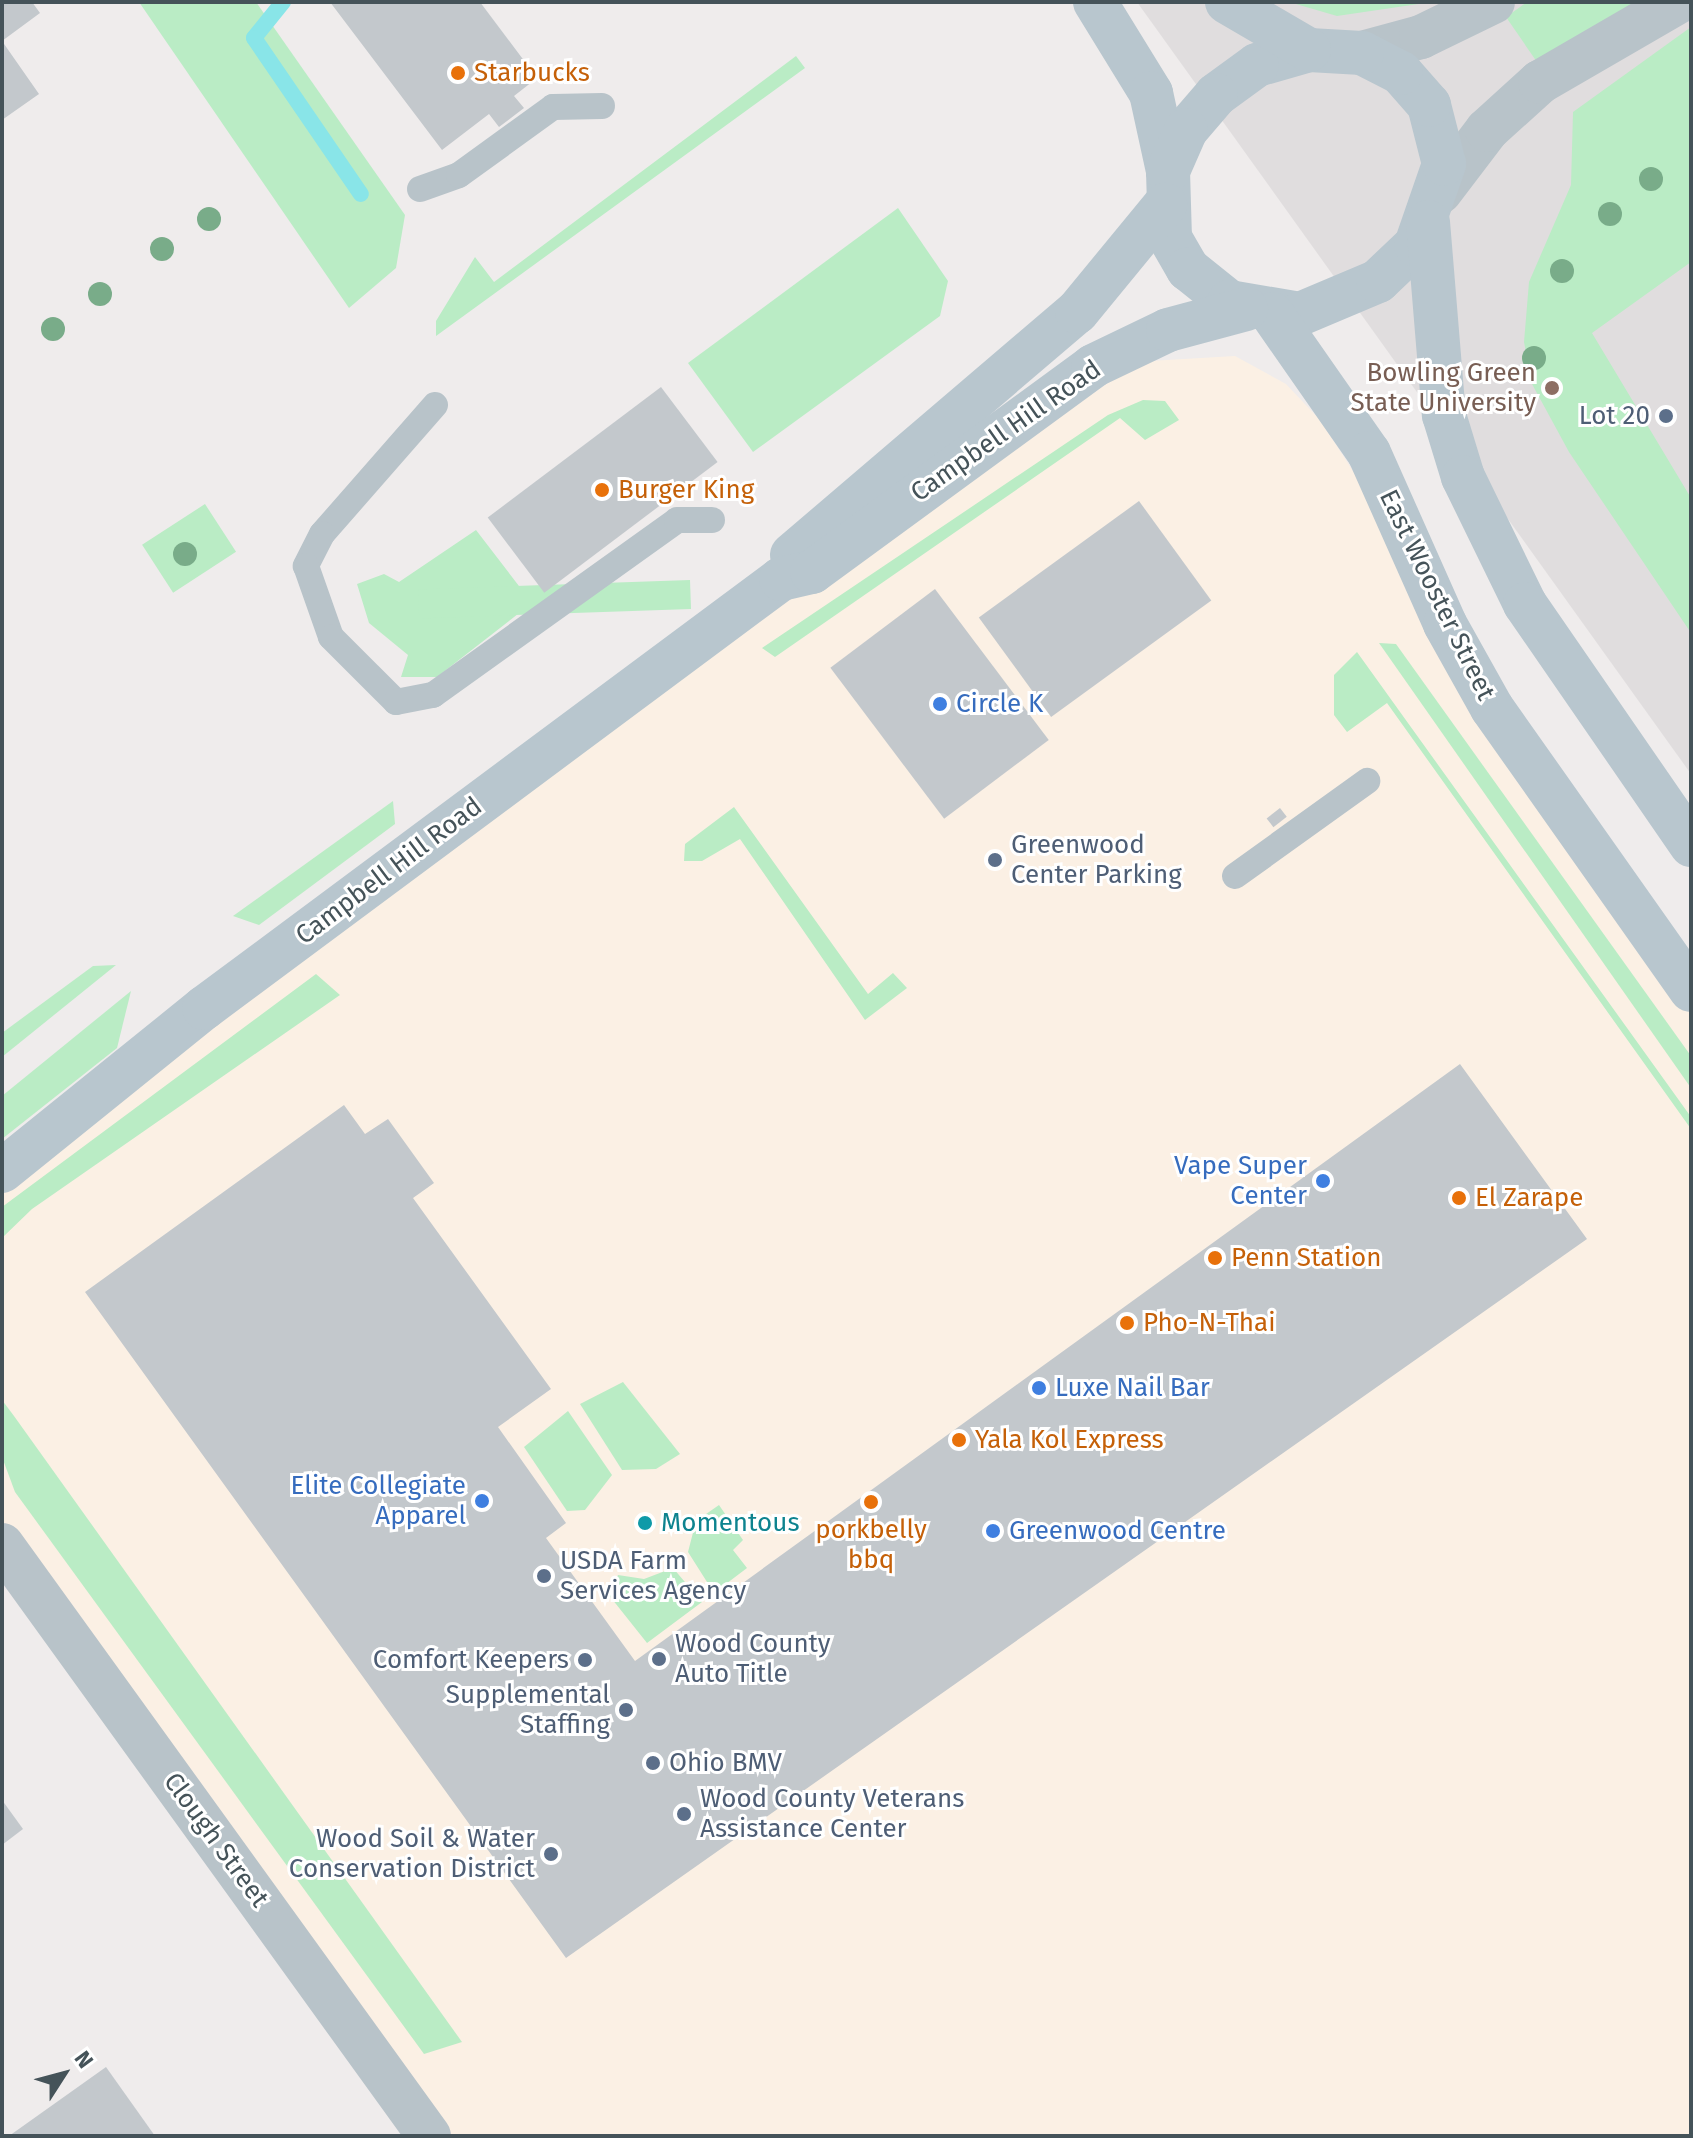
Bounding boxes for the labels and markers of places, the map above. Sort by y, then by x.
place label: Starbucks [474,57,590,89]
marker: Starbucks [449,64,467,82]
place label: Bowling Green State University [1351,357,1536,418]
marker: Bowling Green State University [1543,379,1561,397]
place label: Lot 20 [1579,400,1650,432]
marker: Lot 20 [1657,407,1675,425]
place label: Burger King [618,474,754,506]
marker: Burger King [593,481,611,499]
place label: Circle K [956,688,1043,720]
marker: Circle K [931,695,949,713]
place label: Greenwood Center Parking [1011,829,1182,890]
marker: Greenwood Center Parking [986,851,1004,869]
place label: Vape Super Center [1174,1150,1307,1212]
marker: Vape Super Center [1314,1172,1332,1190]
place label: El Zarape [1475,1182,1583,1214]
marker: El Zarape [1450,1189,1468,1207]
place label: Penn Station [1231,1242,1382,1274]
marker: Penn Station [1206,1249,1224,1267]
place label: Pho-N-Thai [1143,1307,1276,1339]
marker: Pho-N-Thai [1118,1314,1136,1332]
place label: Luxe Nail Bar [1055,1372,1210,1404]
marker: Luxe Nail Bar [1030,1379,1048,1397]
place label: Yala Kol Express [975,1424,1164,1456]
marker: Yala Kol Express [950,1431,968,1449]
place label: Elite Collegiate Apparel [291,1470,466,1532]
marker: Elite Collegiate Apparel [473,1492,491,1510]
marker: porkbelly bbq [862,1493,880,1511]
place label: Momentous [661,1507,800,1539]
marker: Momentous [636,1514,654,1532]
place label: porkbelly bbq [815,1514,927,1576]
place label: Greenwood Centre [1009,1515,1226,1547]
marker: Greenwood Centre [984,1522,1002,1540]
place label: USDA Farm Services Agency [560,1545,746,1606]
marker: USDA Farm Services Agency [535,1567,553,1585]
place label: Wood County Auto Title [675,1628,831,1690]
place label: Comfort Keepers [373,1644,569,1676]
marker: Wood County Auto Title [650,1650,668,1668]
marker: Comfort Keepers [576,1651,594,1669]
place label: Supplemental Staffing [446,1679,610,1740]
marker: Supplemental Staffing [617,1701,635,1719]
place label: Ohio BMV [669,1747,782,1779]
marker: Ohio BMV [644,1754,662,1772]
place label: Wood County Veterans Assistance Center [700,1783,964,1844]
marker: Wood County Veterans Assistance Center [675,1805,693,1823]
place label: Wood Soil & Water Conservation District [289,1823,535,1884]
marker: Wood Soil & Water Conservation District [542,1845,560,1863]

